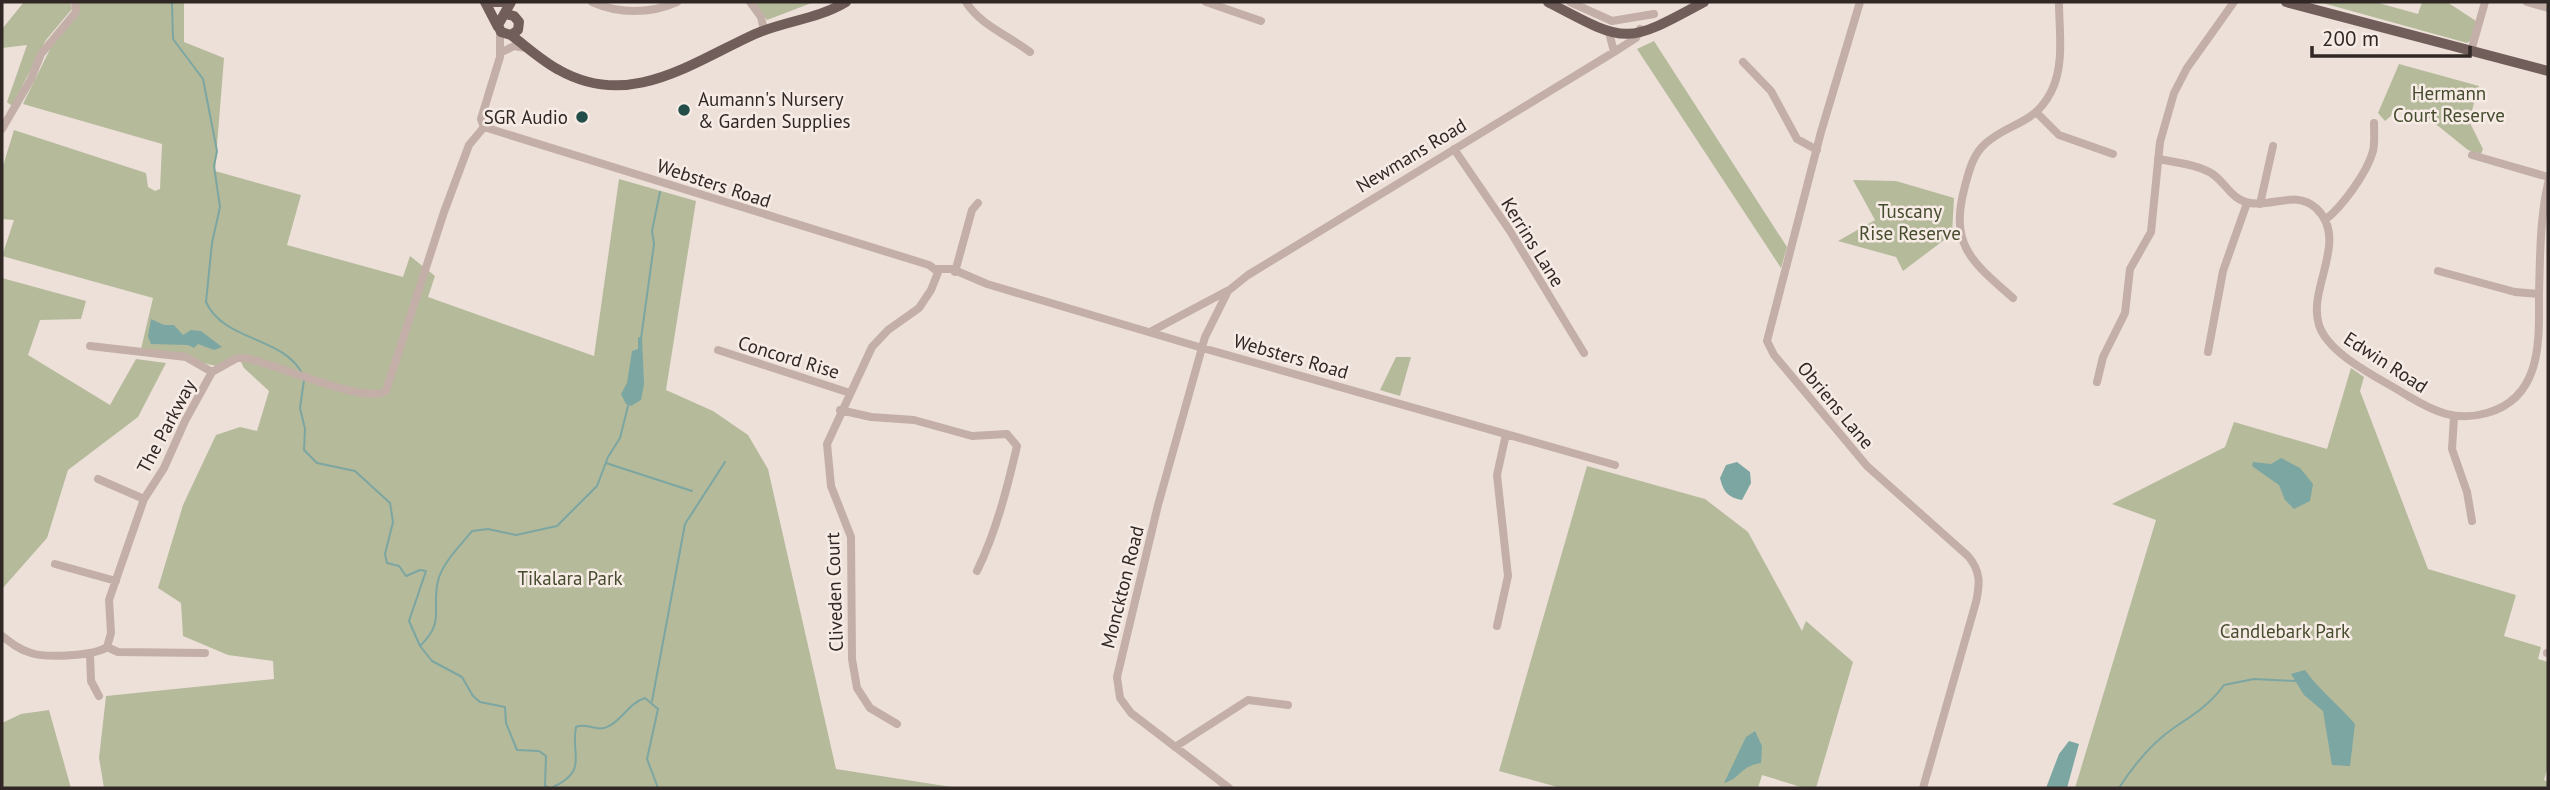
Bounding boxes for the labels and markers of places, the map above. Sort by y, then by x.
place label: Aumann's Nursery & Garden Supplies [698,87,851,133]
marker: Aumann's Nursery & Garden Supplies [676,102,692,118]
place label: SGR Audio [484,105,568,129]
marker: SGR Audio [574,109,590,125]

